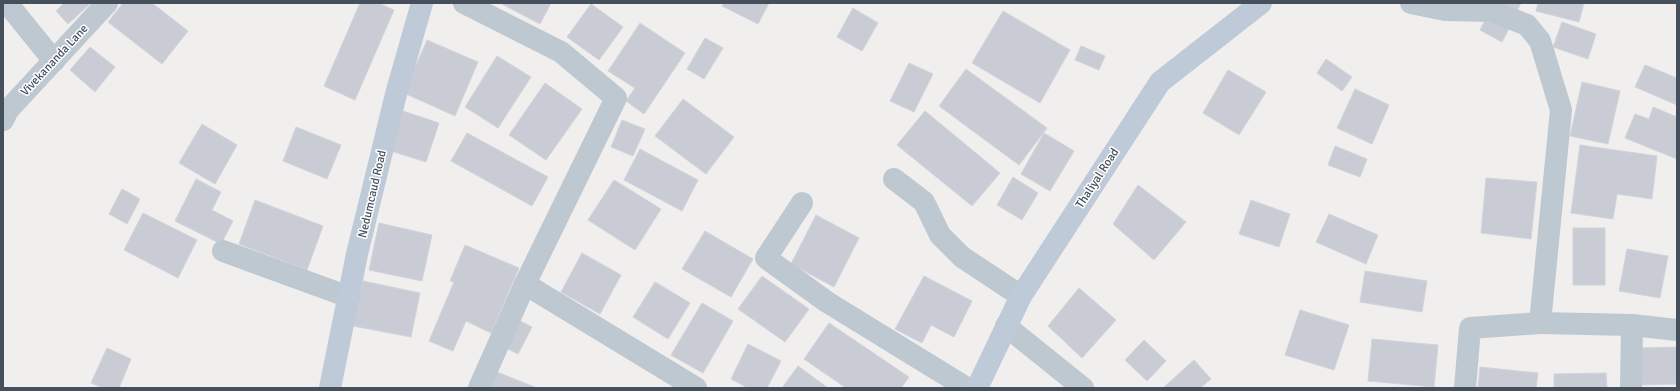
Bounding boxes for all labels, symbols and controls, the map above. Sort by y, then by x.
street label: Vivekananda Lane [17,21,91,99]
street label: Thaliyal Road [1072,145,1122,211]
street label: Nedumcaud Road [355,149,390,239]

